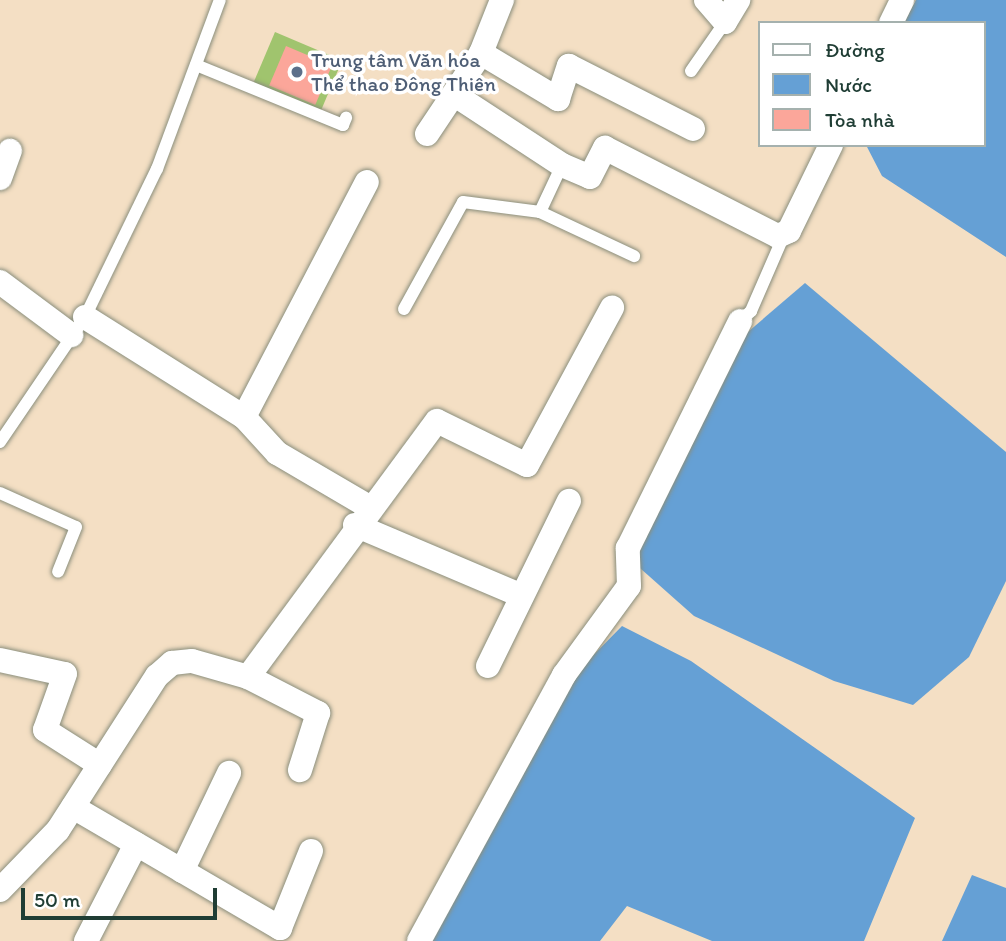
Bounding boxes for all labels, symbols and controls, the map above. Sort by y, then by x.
legend [758,21,985,147]
text: Đường [825,37,885,62]
place label: Trung tâm Văn hóa Thể thao Đông Thiên [311,47,496,97]
marker: Trung tâm Văn hóa Thể thao Đông Thiên [289,64,305,80]
text: Nước [825,72,872,97]
text: Tòa nhà [825,107,895,132]
scale bar [24,874,220,918]
text: 50 m [34,887,80,912]

